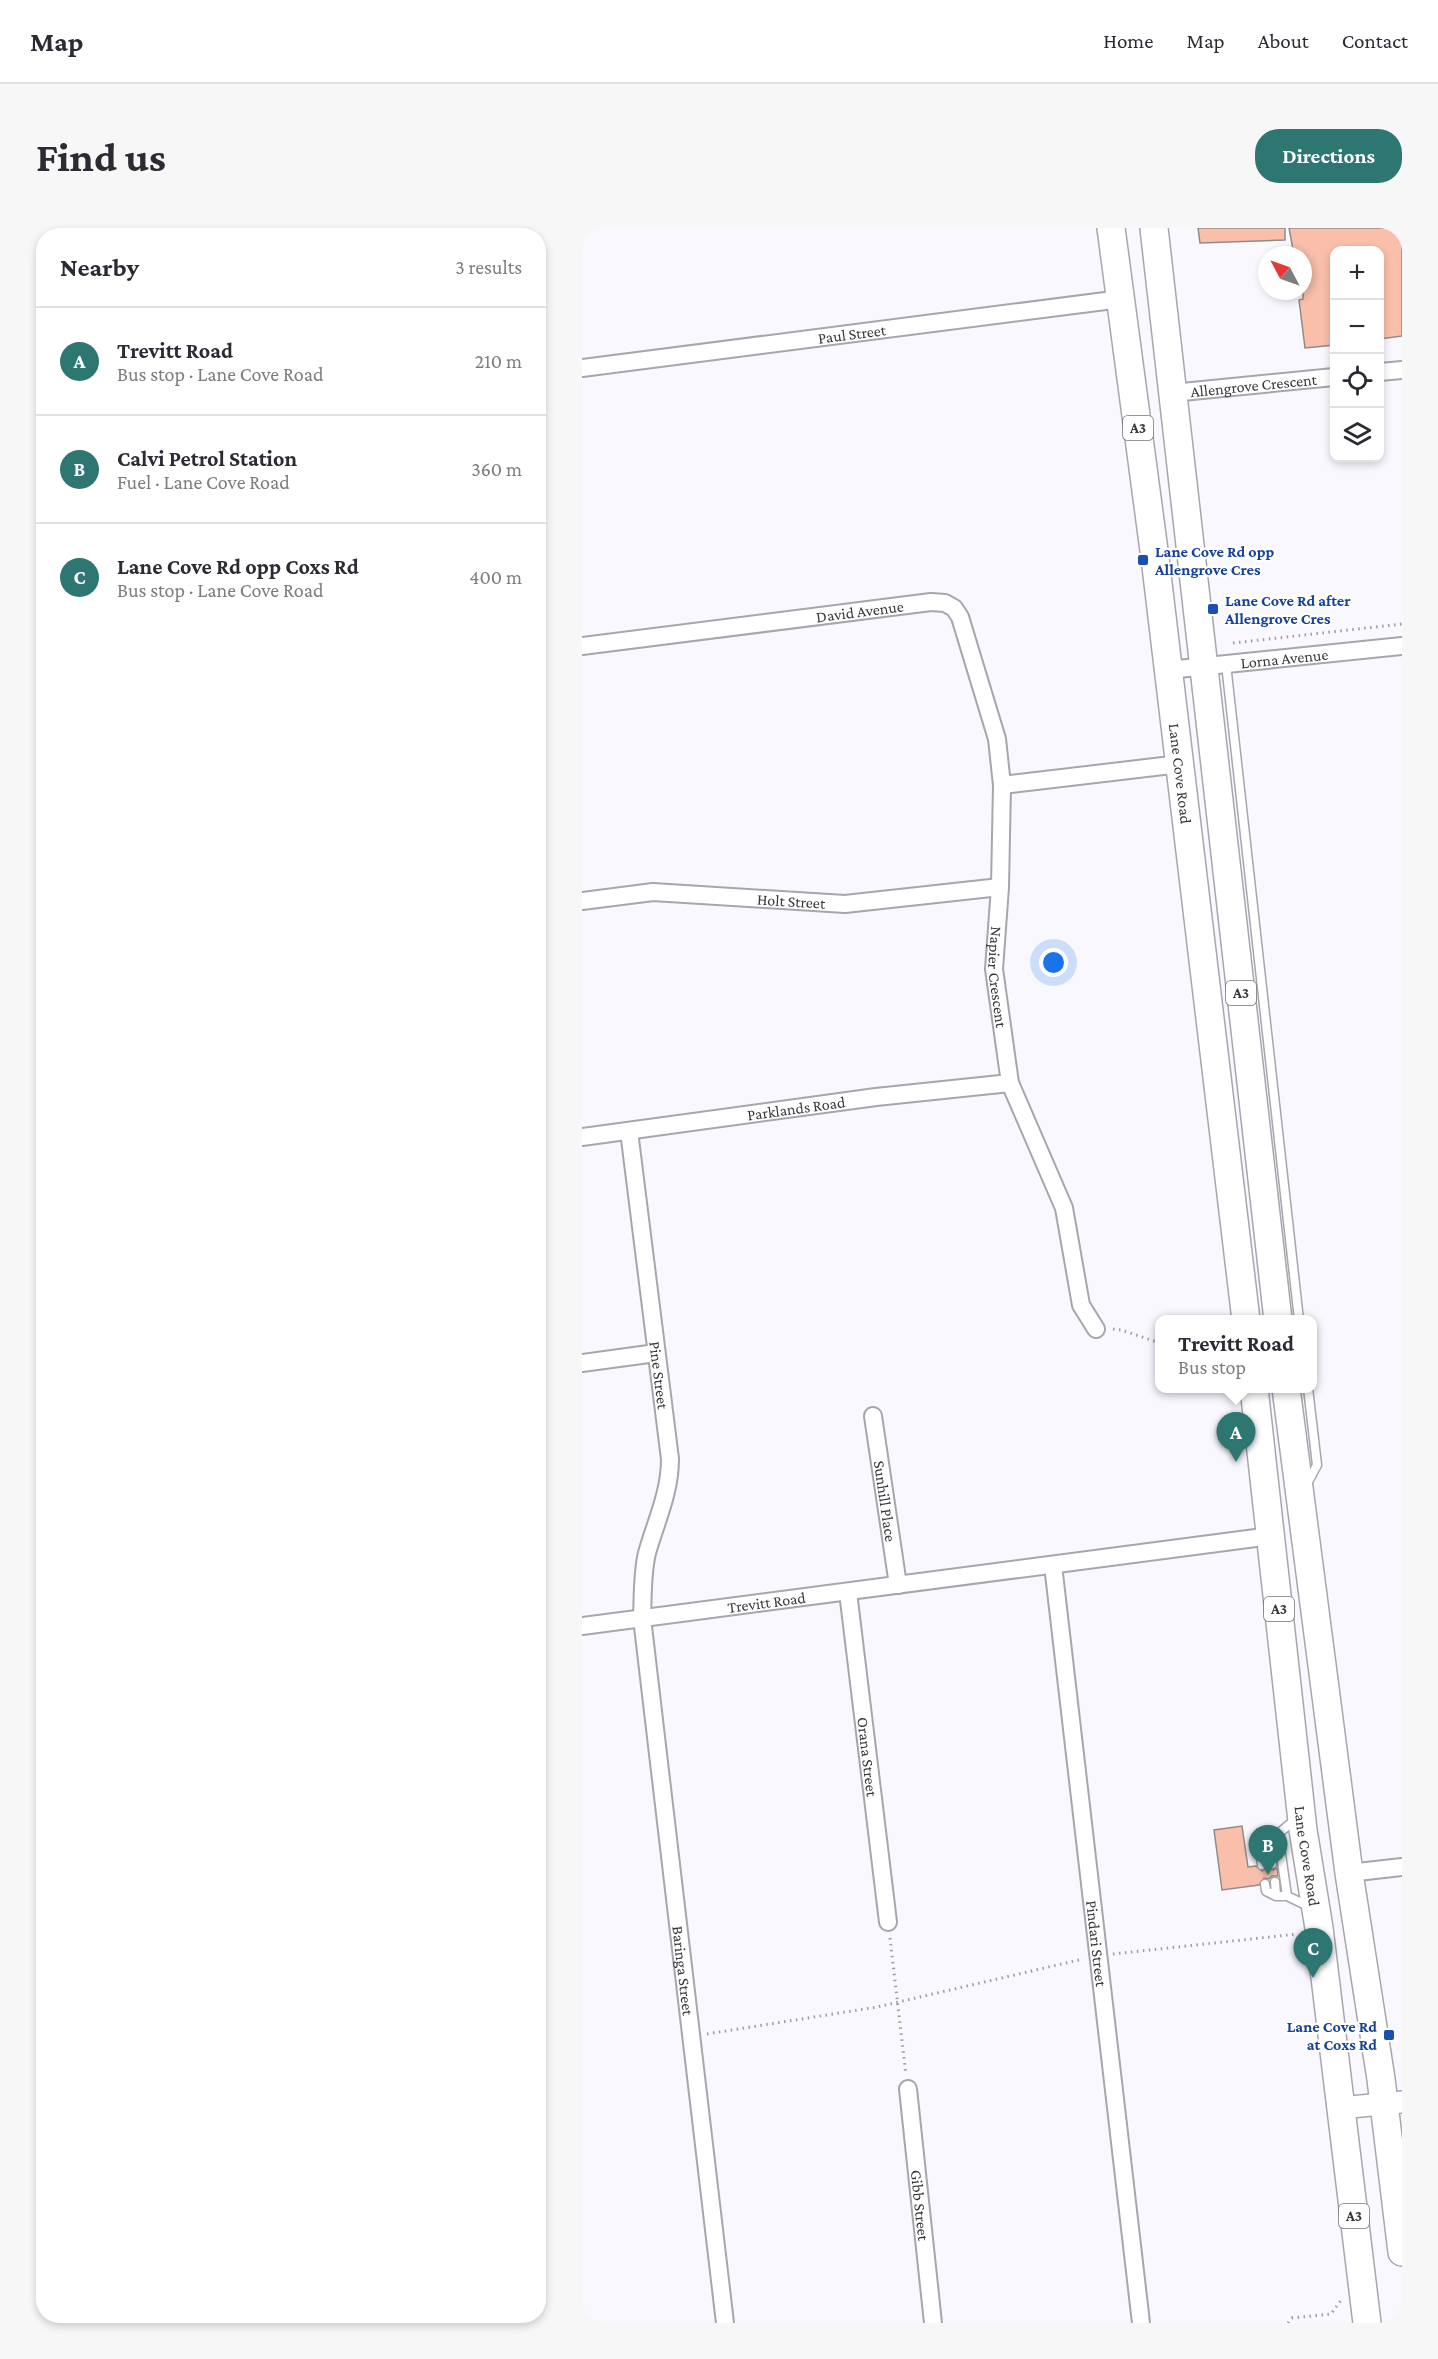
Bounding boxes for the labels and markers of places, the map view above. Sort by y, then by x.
place label: Lane Cove Rd opp Allengrove Cres [1154,543,1274,578]
marker: Lane Cove Rd opp Allengrove Cres [1136,553,1150,567]
place label: Lane Cove Rd after Allengrove Cres [1224,592,1351,627]
marker: Lane Cove Rd after Allengrove Cres [1206,602,1220,616]
pin: A [1216,1412,1256,1462]
pin: B [1248,1826,1288,1875]
pin: C [1294,1928,1332,1978]
place label: Lane Cove Rd at Coxs Rd [1287,2018,1377,2053]
marker: Lane Cove Rd at Coxs Rd [1382,2028,1396,2042]

